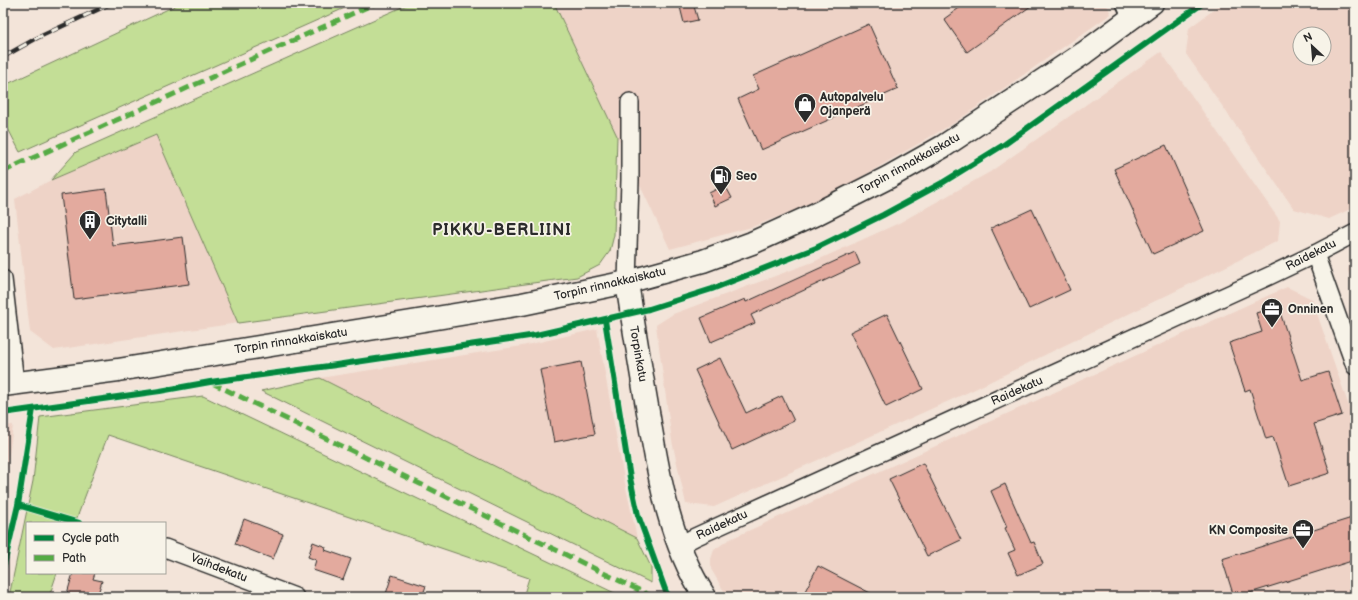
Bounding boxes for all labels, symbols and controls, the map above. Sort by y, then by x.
north arrow [1292,26,1332,66]
text: N [1301,30,1314,45]
place label: Autopalvelu Ojanperä [819,90,884,119]
shop icon: Autopalvelu Ojanperä [792,91,818,124]
street label: Torpin rinnakkaiskatu [855,130,963,198]
fuel station icon: Seo [708,163,734,196]
place label: Seo [736,169,757,184]
building icon: Citytalli [77,208,103,241]
place label: Citytalli [106,214,147,229]
district label: PIKKU-BERLIINI [432,221,572,240]
street label: Raidekatu [1283,236,1339,274]
street label: Torpin rinnakkaiskatu [553,264,667,304]
office icon: Onninen [1259,296,1285,329]
place label: Onninen [1288,302,1334,317]
street label: Torpin rinnakkaiskatu [233,325,349,357]
street label: Torpinkatu [626,325,650,383]
street label: Raidekatu [989,373,1045,409]
street label: Raidekatu [694,507,750,543]
office icon: KN Composite [1290,517,1316,550]
legend [26,522,166,574]
place label: KN Composite [1209,523,1288,538]
text: Cycle path [62,531,119,546]
street label: Vaihdekatu [189,550,249,586]
text: Path [62,551,87,566]

